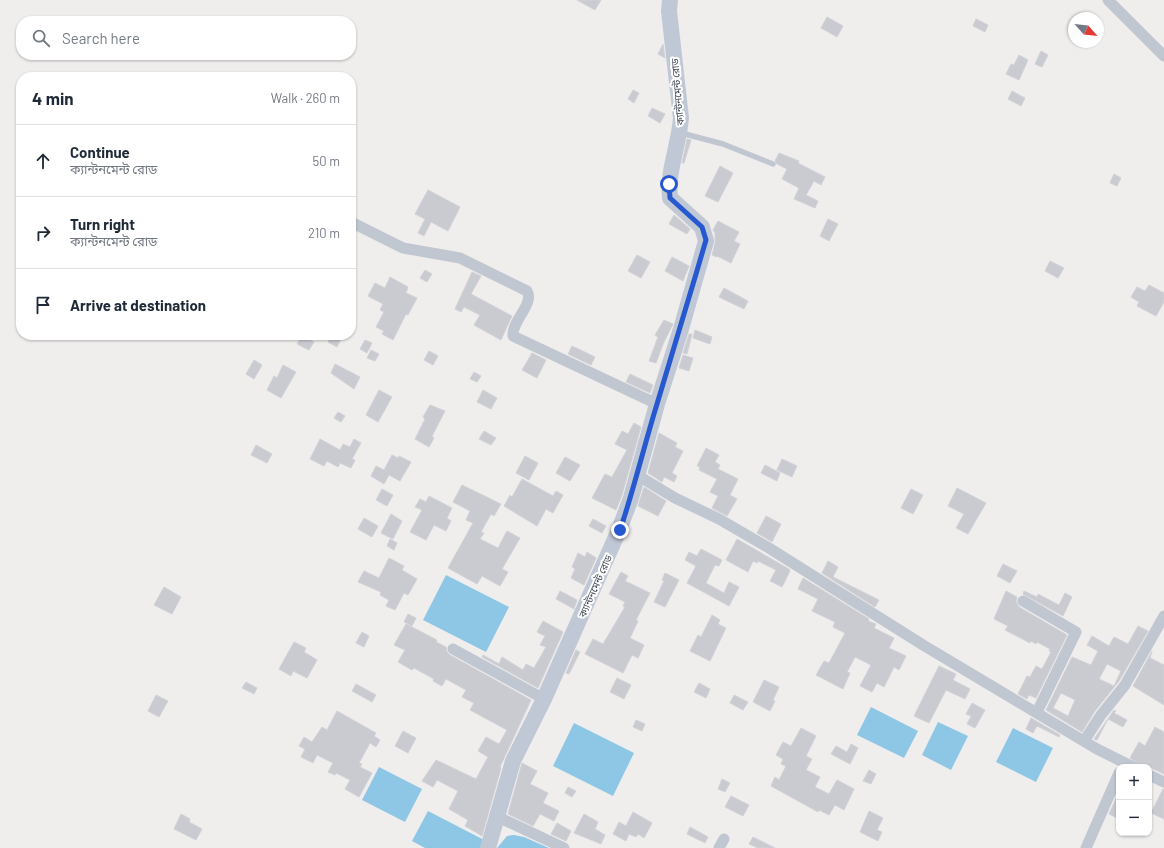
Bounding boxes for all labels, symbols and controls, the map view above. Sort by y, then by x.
north arrow [1068,12,1104,48]
search box [16,16,356,60]
icon: search [30,27,52,49]
text: Search here [62,29,140,47]
street label: ক্যান্টনমেন্ট রোড [668,57,686,127]
text: 4 min [32,88,74,108]
text: Walk · 260 m [271,90,340,106]
text: Continue [70,143,130,161]
icon: ahead [32,150,54,172]
text: 50 m [313,153,340,169]
text: ক্যান্টনমেন্ট রোড [70,161,157,177]
route start [660,175,678,193]
text: Turn right [70,215,135,233]
icon: right [32,222,54,244]
text: 210 m [308,225,340,241]
text: ক্যান্টনমেন্ট রোড [70,233,157,249]
icon: arrive [32,294,54,316]
text: Arrive at destination [70,296,206,314]
route end [611,521,629,539]
street label: ক্যান্টনমেন্ট রোড [575,552,615,620]
map controls [1116,764,1152,836]
button: + [1116,764,1152,800]
button: − [1116,800,1152,836]

